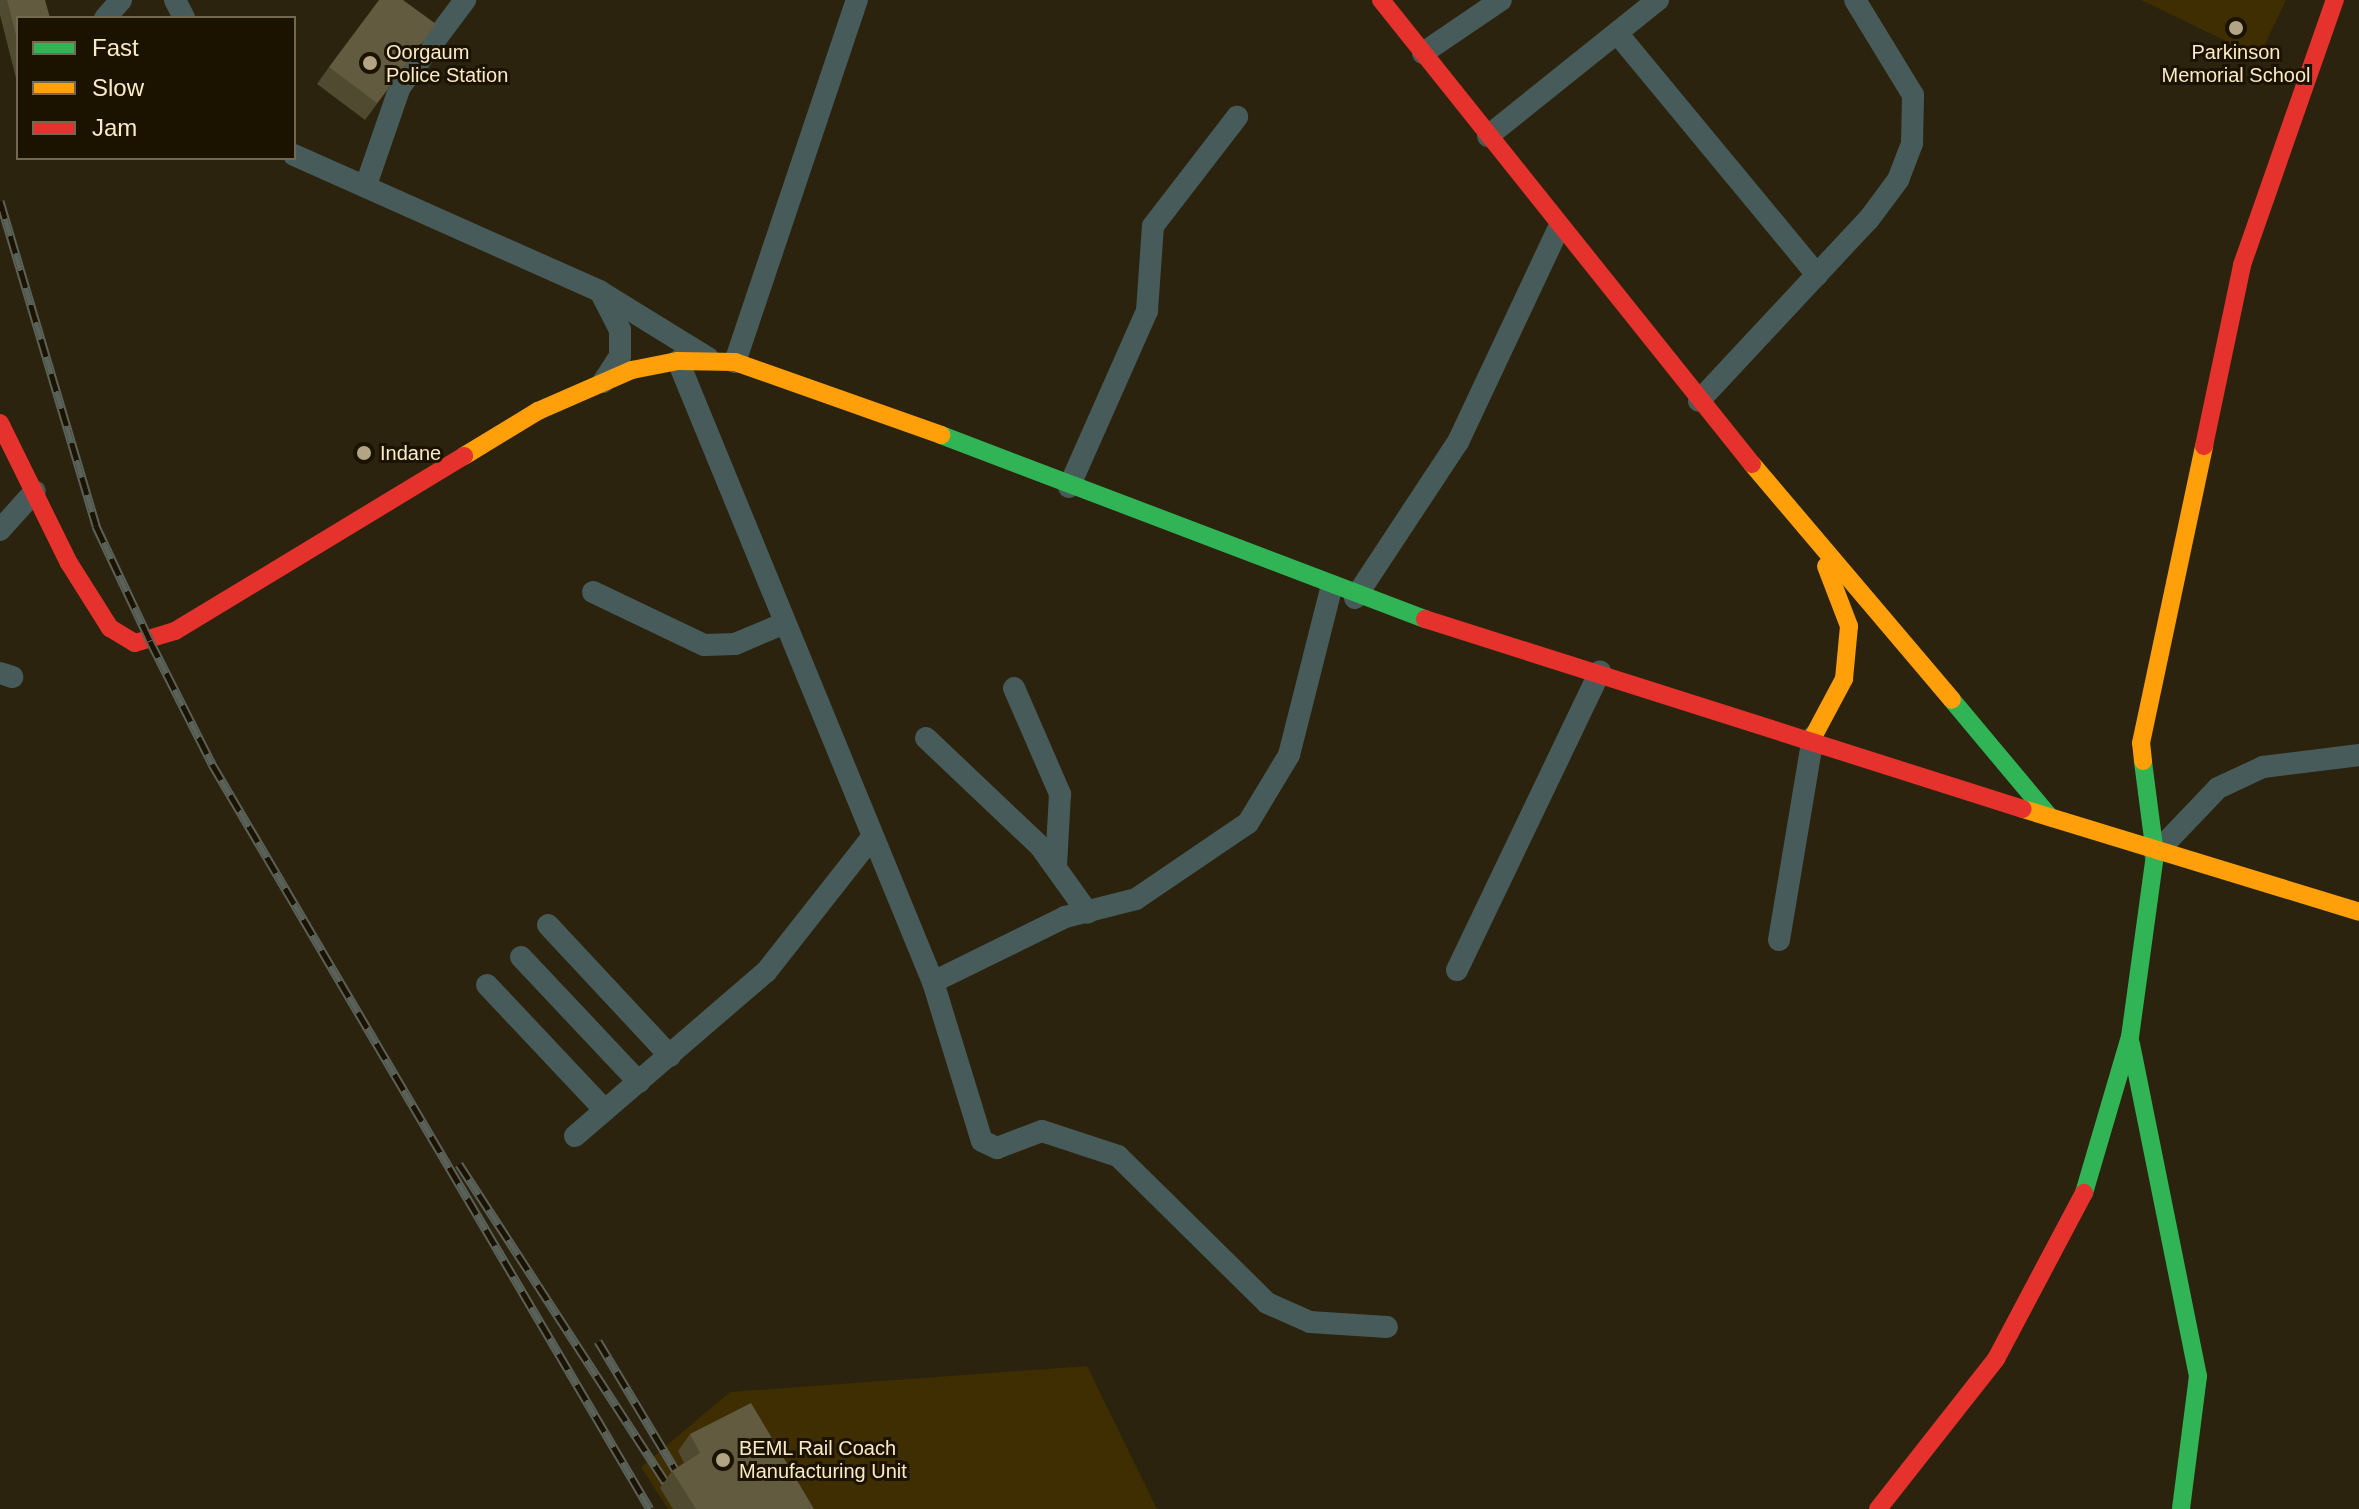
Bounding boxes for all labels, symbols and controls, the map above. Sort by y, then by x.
legend [16,16,296,160]
marker: Parkinson Memorial School [2227,19,2245,37]
text: Fast [92,34,139,61]
place label: Oorgaum Police Station [386,40,508,87]
place label: Parkinson Memorial School [2162,40,2310,87]
marker: Oorgaum Police Station [361,54,379,72]
text: Slow [92,74,144,101]
text: Jam [92,114,137,141]
place label: Indane [380,441,441,465]
marker: Indane [355,444,373,462]
place label: BEML Rail Coach Manufacturing Unit [739,1436,907,1483]
marker: BEML Rail Coach Manufacturing Unit [714,1451,732,1469]

